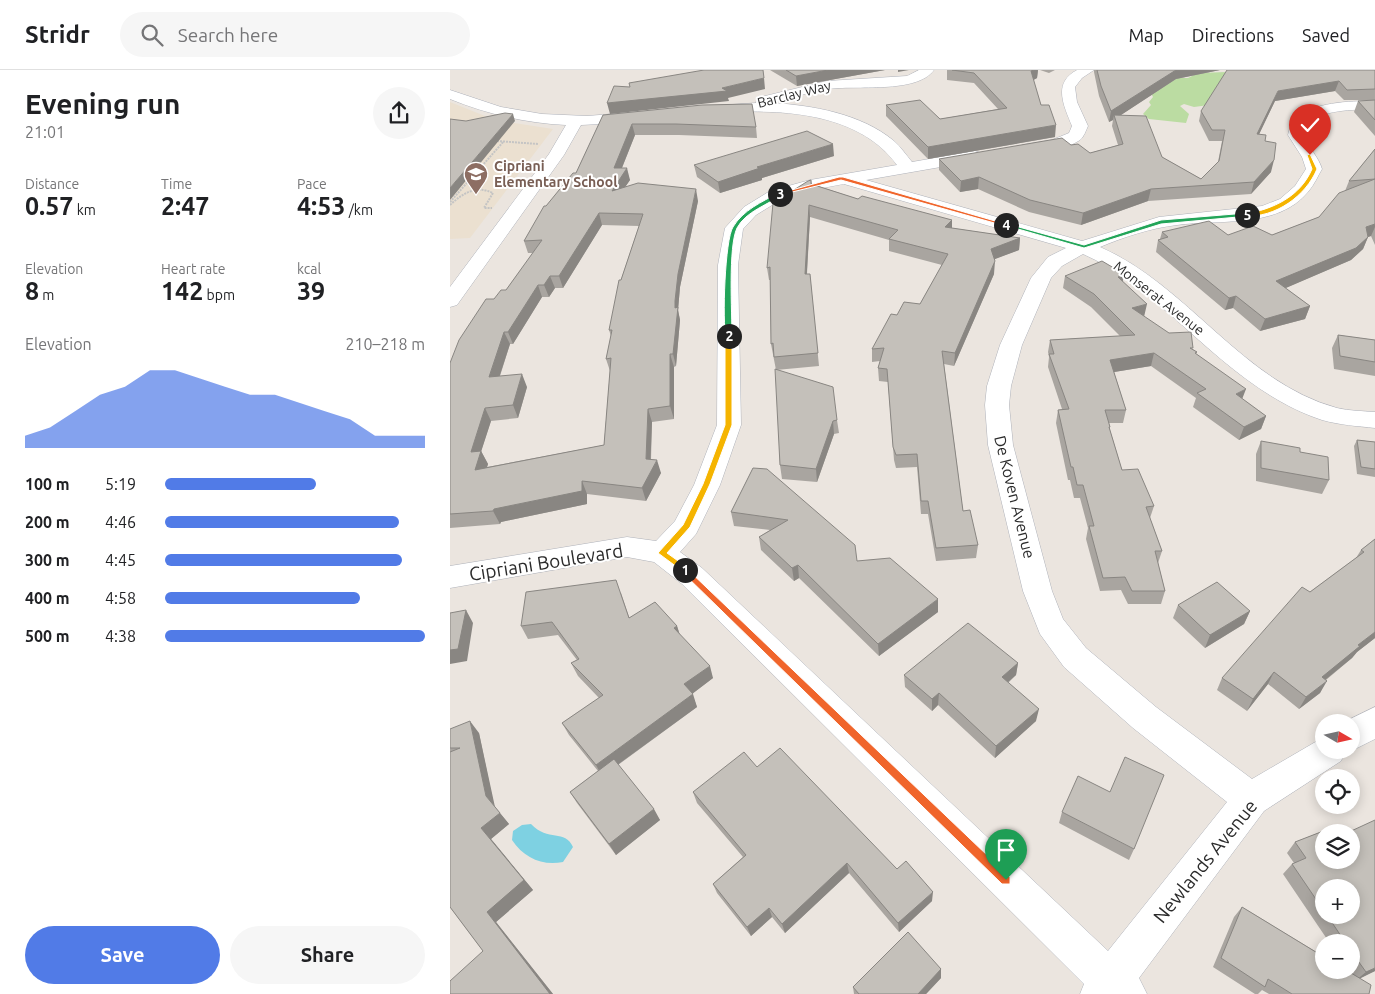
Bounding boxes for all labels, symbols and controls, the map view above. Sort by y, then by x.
search box [120,12,470,57]
text: Stridr [25,21,90,48]
icon: search [138,21,166,49]
text: Search here [178,24,278,46]
text: Map [1128,25,1164,45]
text: Directions [1192,25,1274,45]
text: Saved [1302,25,1350,45]
street label: Barclay Way [756,77,833,111]
button: share [373,87,425,139]
text: Evening run [25,88,180,119]
pin [1289,104,1331,155]
icon: check [1296,111,1324,139]
text: 21:01 [25,123,65,141]
place label: Cipriani Elementary School [494,158,617,190]
school or university icon: Cipriani Elementary School [463,161,489,195]
text: Distance [25,176,79,192]
text: Time [161,176,192,192]
text: Pace [297,176,327,192]
pin: 3 [768,182,792,206]
text: 3 [777,186,784,202]
text: 0.57 [25,192,73,220]
text: 2:47 [161,192,209,220]
text: 4:53 [297,192,345,220]
text: km [73,202,96,218]
text: /km [345,202,373,218]
pin: 5 [1234,202,1260,228]
text: 5 [1244,207,1251,223]
pin: 4 [994,212,1018,238]
text: 4 [1003,217,1010,233]
street label: Monserat Avenue [1111,258,1207,338]
text: Elevation [25,261,83,277]
text: Heart rate [161,261,225,277]
text: kcal [297,261,321,277]
text: 8 [25,277,39,305]
text: 142 [161,277,203,305]
text: 39 [297,277,325,305]
text: m [39,287,54,303]
text: bpm [203,287,235,303]
pin: 2 [716,324,742,348]
text: 2 [726,328,733,344]
text: Elevation [25,335,92,353]
text: 210–218 m [345,335,425,353]
street label: De Koven Avenue [991,434,1039,560]
text: 100 m [25,475,70,493]
text: 5:19 [105,475,136,493]
text: 200 m [25,513,70,531]
text: 4:46 [105,513,136,531]
street label: Cipriani Boulevard [467,539,625,585]
text: 300 m [25,551,70,569]
text: 4:45 [105,551,136,569]
pin: 1 [672,558,698,582]
text: 1 [682,562,689,578]
text: 400 m [25,589,70,607]
text: 4:58 [105,589,136,607]
text: 500 m [25,627,70,645]
text: 4:38 [105,627,136,645]
north arrow [1315,714,1360,759]
map controls [1315,714,1360,979]
button: locate [1315,769,1360,814]
street label: Newlands Avenue [1149,795,1261,927]
button: layers [1315,824,1360,869]
pin [985,829,1027,880]
icon: arrive [992,836,1020,864]
button: + [1315,879,1360,924]
button: Save [25,926,220,984]
button: Share [230,926,425,984]
button: − [1315,934,1360,979]

